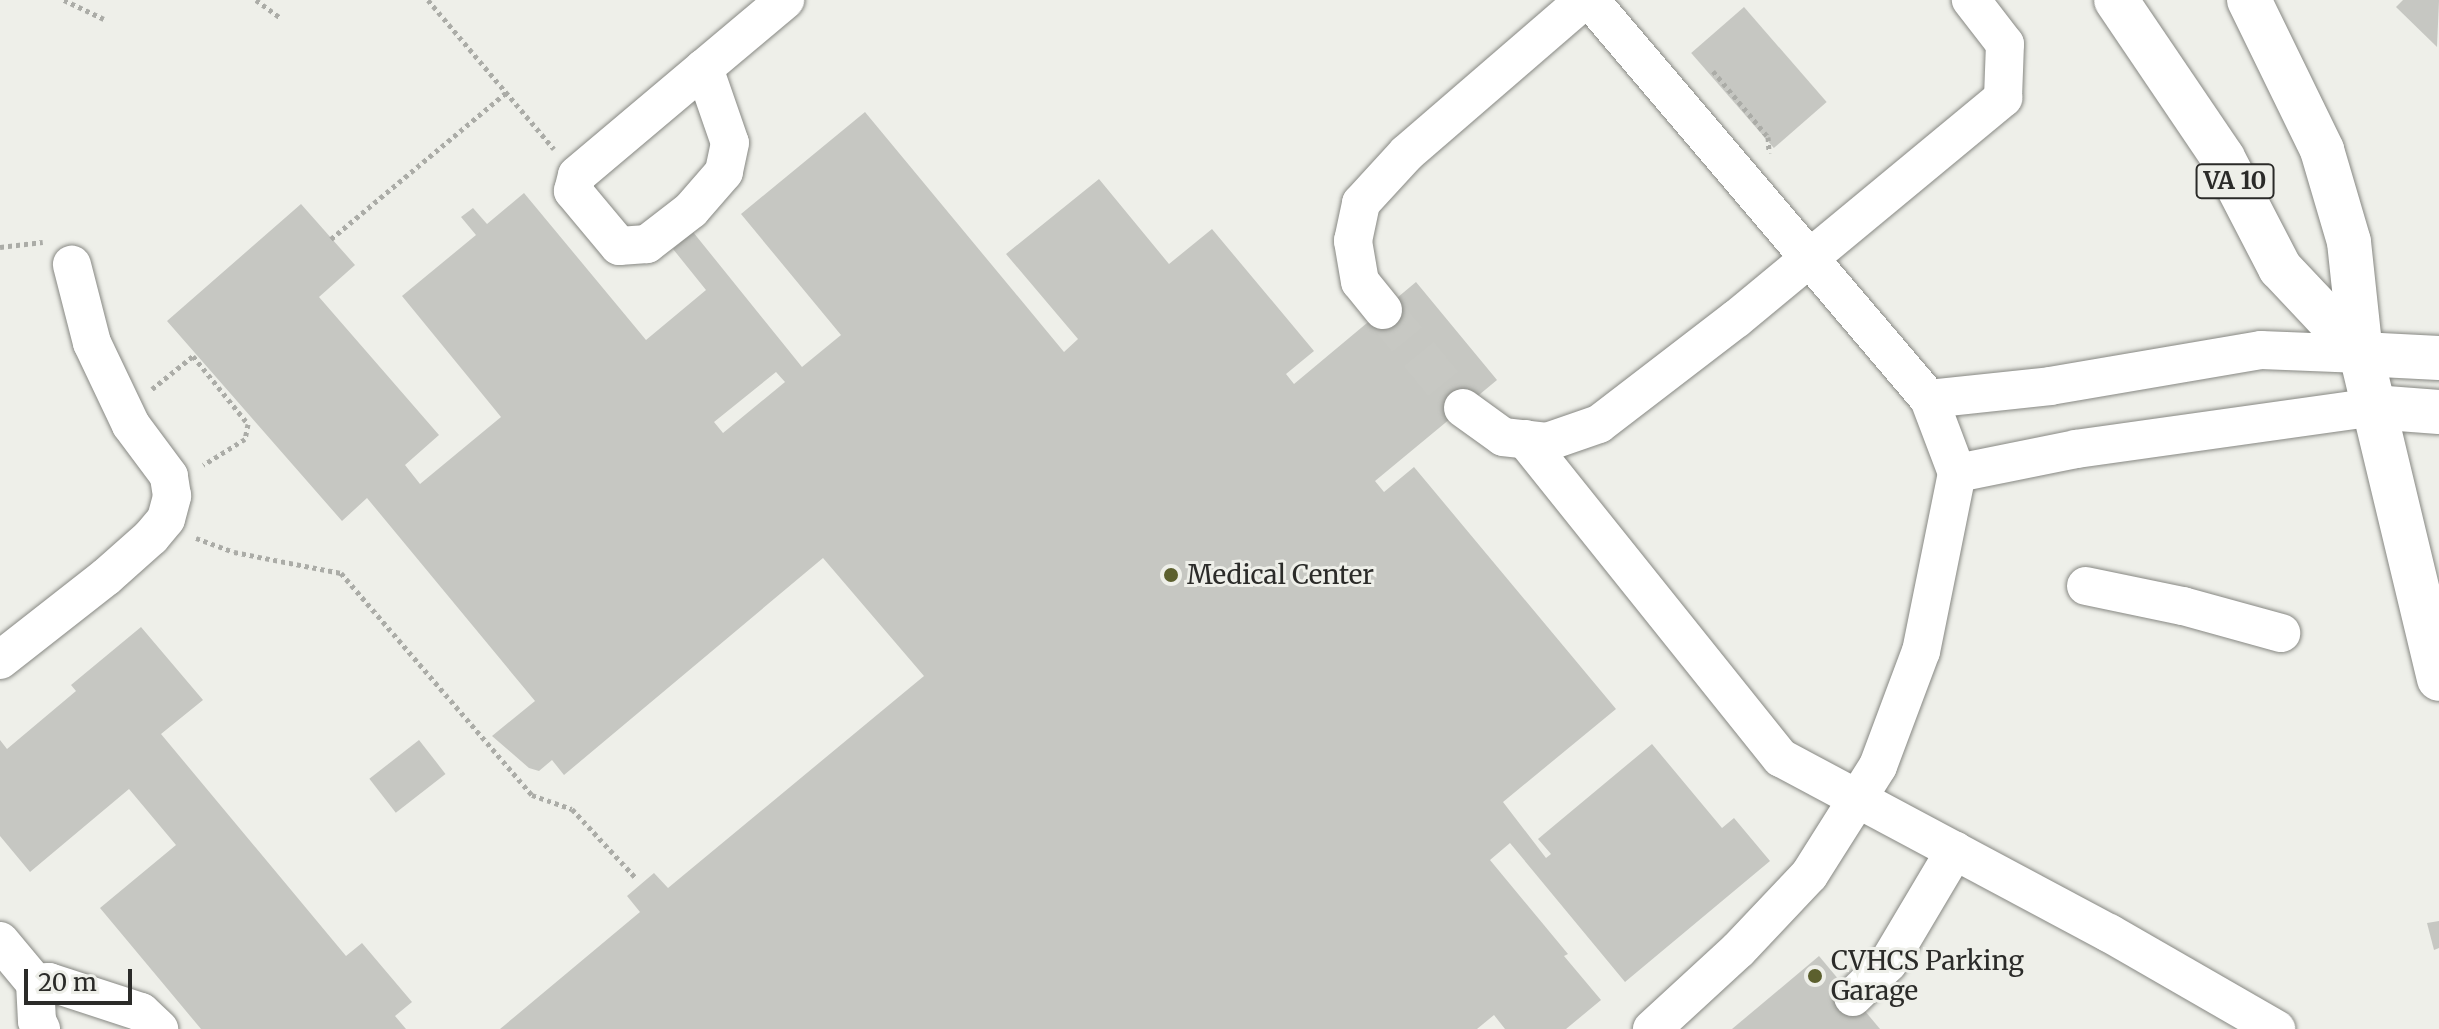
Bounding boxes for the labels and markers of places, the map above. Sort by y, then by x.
place label: Medical Center [1187,559,1374,591]
marker: Medical Center [1162,566,1180,584]
place label: CVHCS Parking Garage [1831,945,2024,1006]
marker: CVHCS Parking Garage [1806,967,1824,985]

